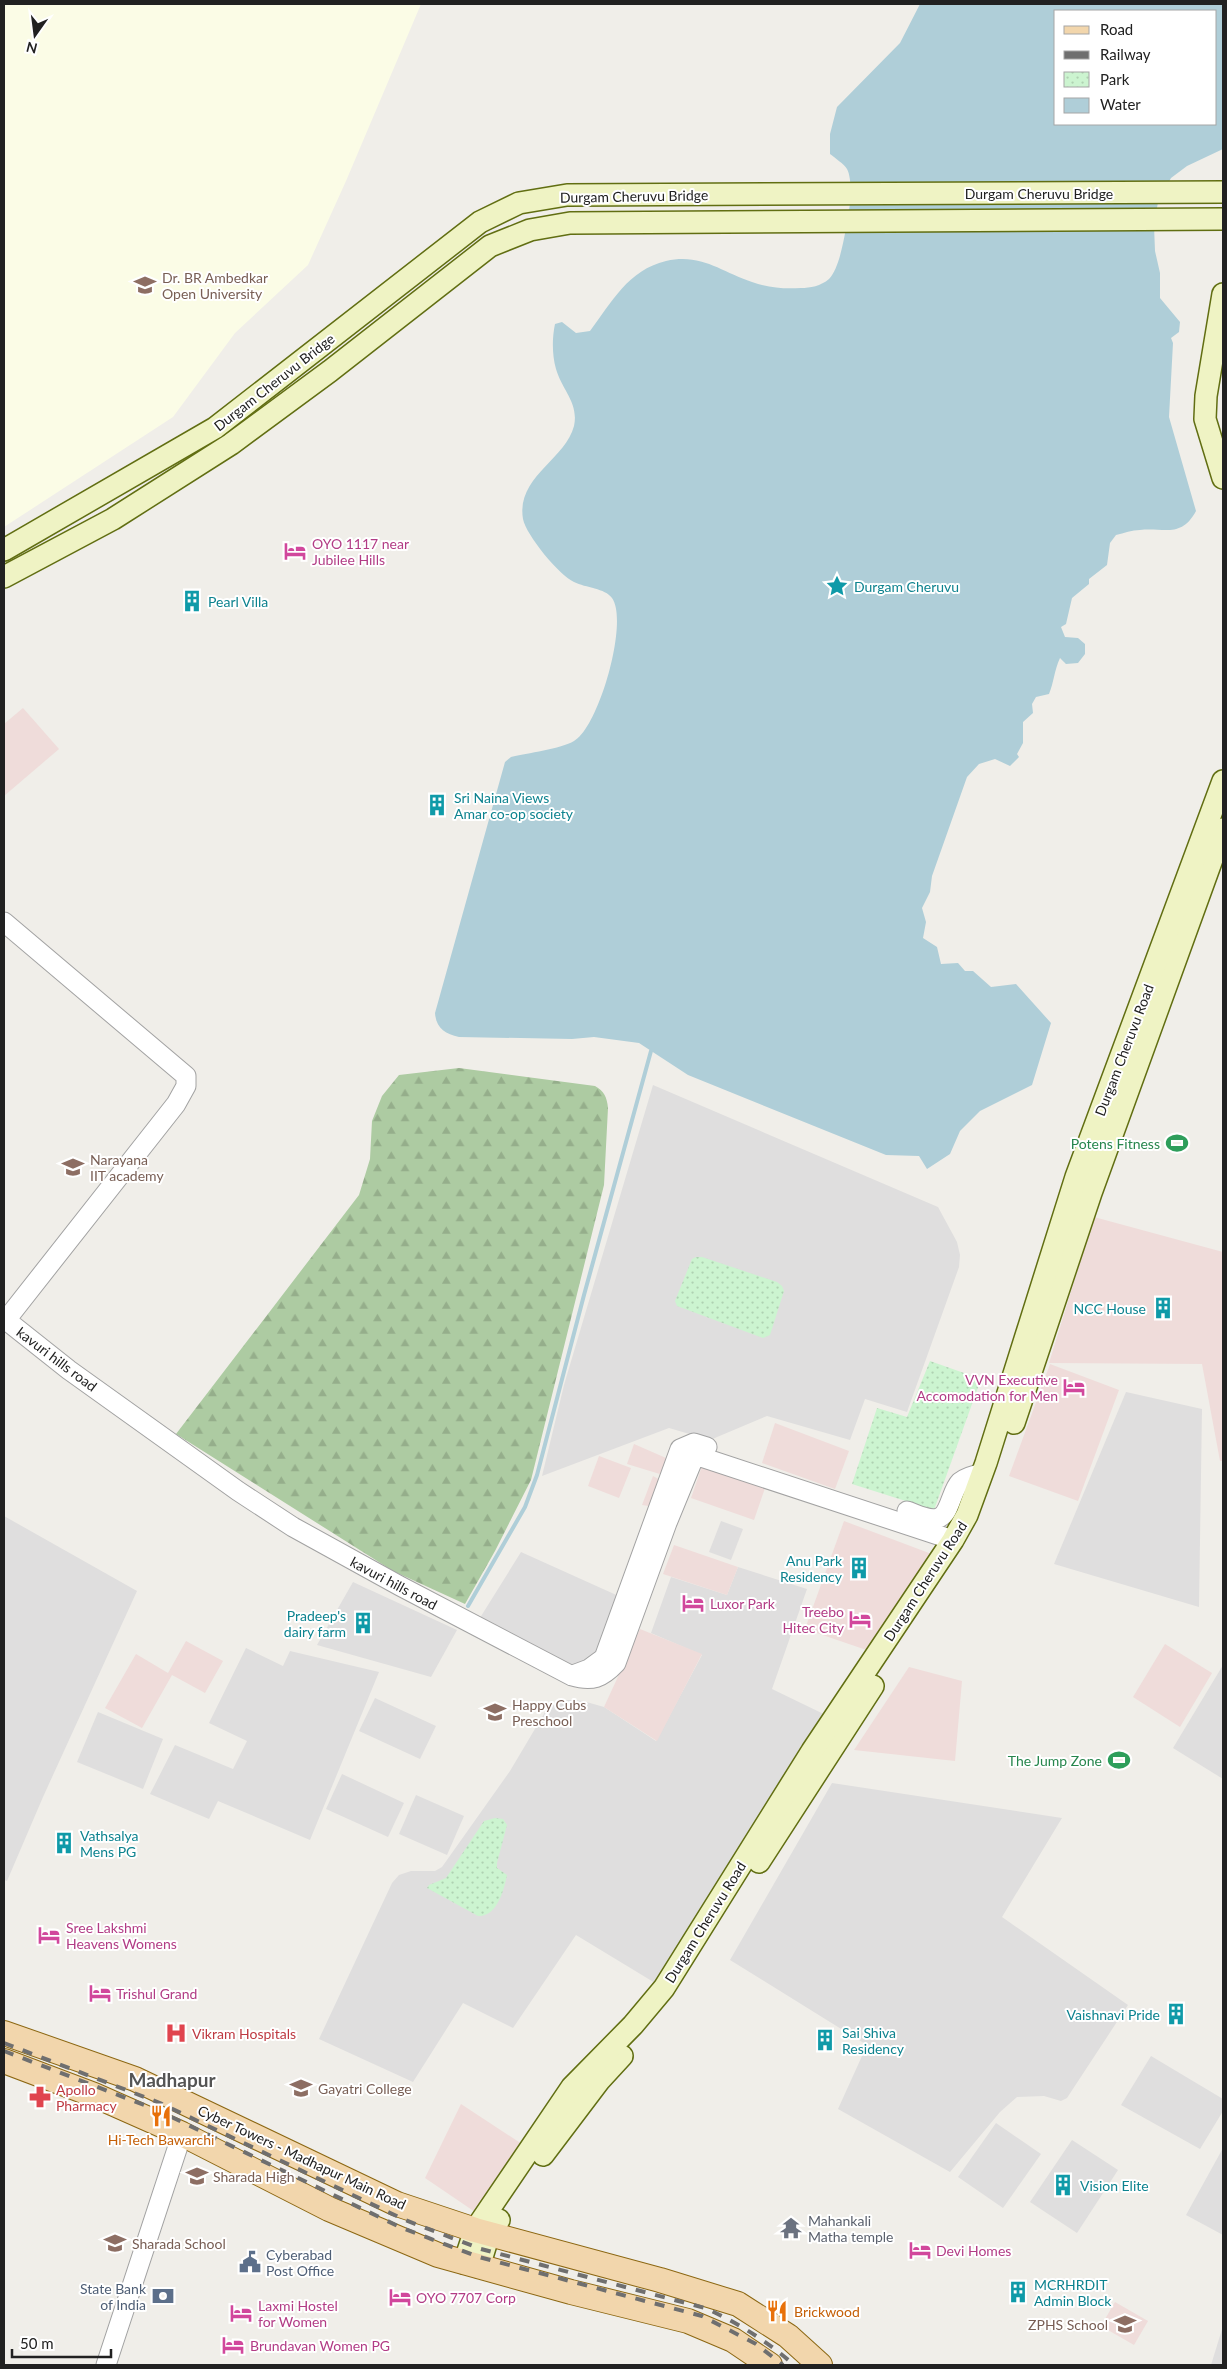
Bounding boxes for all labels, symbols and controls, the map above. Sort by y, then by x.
north arrow [10,10,60,60]
legend [1054,10,1217,125]
text: Road [1100,20,1133,38]
text: N [24,39,39,58]
text: Railway [1100,45,1151,63]
text: Park [1100,70,1130,88]
text: Water [1100,95,1141,113]
street label: Durgam Cheruvu Bridge [965,185,1113,202]
street label: Durgam Cheruvu Bridge [560,186,708,206]
place label: Dr. BR Ambedkar Open University [162,269,268,302]
school or university icon: Dr. BR Ambedkar Open University [132,272,158,298]
street label: Durgam Cheruvu Bridge [210,330,338,434]
place label: OYO 1117 near Jubilee Hills [312,535,409,568]
hotel icon: OYO 1117 near Jubilee Hills [282,538,308,564]
place icon: Durgam Cheruvu [824,573,850,599]
place label: Durgam Cheruvu [854,578,959,595]
building icon: Pearl Villa [179,588,205,614]
place label: Pearl Villa [208,593,268,610]
place label: Sri Naina Views Amar co-op society [454,789,574,822]
building icon: Sri Naina Views Amar co-op society [424,792,450,818]
street label: Durgam Cheruvu Road [1091,982,1157,1118]
sports icon: Potens Fitness [1164,1130,1190,1156]
place label: Potens Fitness [1071,1135,1160,1152]
place label: Narayana IIT academy [90,1151,164,1184]
school or university icon: Narayana IIT academy [60,1154,86,1180]
building icon: NCC House [1150,1295,1176,1321]
place label: NCC House [1074,1300,1146,1317]
street label: kavuri hills road [14,1323,100,1395]
place label: VVN Executive Accomodation for Men [917,1371,1058,1404]
hotel icon: VVN Executive Accomodation for Men [1061,1374,1087,1400]
street label: Durgam Cheruvu Road [880,1518,970,1644]
place label: Anu Park Residency [780,1552,843,1585]
street label: kavuri hills road [348,1553,440,1613]
building icon: Anu Park Residency [846,1555,872,1581]
hotel icon: Luxor Park [680,1590,706,1616]
place label: Luxor Park [710,1595,776,1612]
place label: Treebo Hitec City [782,1603,845,1636]
hotel icon: Treebo Hitec City [847,1606,873,1632]
place label: Pradeep's dairy farm [284,1607,346,1640]
building icon: Pradeep's dairy farm [350,1610,376,1636]
place label: Happy Cubs Preschool [512,1696,586,1729]
school or university icon: Happy Cubs Preschool [482,1699,508,1725]
sports icon: The Jump Zone [1106,1747,1132,1773]
place label: The Jump Zone [1008,1752,1102,1769]
place label: Vathsalya Mens PG [80,1827,139,1860]
building icon: Vathsalya Mens PG [51,1830,77,1856]
street label: Durgam Cheruvu Road [661,1858,749,1986]
place label: Sree Lakshmi Heavens Womens [66,1919,177,1952]
hotel icon: Sree Lakshmi Heavens Womens [36,1922,62,1948]
hotel icon: Trishul Grand [87,1980,113,2006]
place label: Trishul Grand [116,1985,197,2002]
building icon: Vaishnavi Pride [1163,2001,1189,2027]
place label: Vaishnavi Pride [1067,2006,1160,2023]
hospital icon: Vikram Hospitals [163,2020,189,2046]
place label: Sai Shiva Residency [842,2024,905,2057]
place label: Vikram Hospitals [192,2025,296,2042]
building icon: Sai Shiva Residency [812,2027,838,2053]
district label: Madhapur [128,2068,216,2091]
school or university icon: Gayatri College [288,2075,314,2101]
place label: Gayatri College [318,2080,412,2097]
place label: Apollo Pharmacy [56,2081,117,2114]
pharmacy icon: Apollo Pharmacy [27,2084,53,2110]
street label: Cyber Towers - Madhapur Main Road [195,2101,409,2213]
restaurant icon: Hi-Tech Bawarchi [148,2103,174,2129]
place label: Hi-Tech Bawarchi [108,2131,214,2148]
school or university icon: Sharada High [184,2163,210,2189]
place label: Sharada High [213,2168,295,2185]
building icon: Vision Elite [1050,2172,1076,2198]
place label: Vision Elite [1080,2177,1149,2194]
place label: Mahankali Matha temple [808,2212,893,2245]
temple icon: Mahankali Matha temple [778,2215,804,2241]
school or university icon: Sharada School [102,2230,128,2256]
place label: Sharada School [132,2235,226,2252]
hotel icon: Devi Homes [907,2237,933,2263]
place label: Devi Homes [936,2242,1011,2259]
place label: Cyberabad Post Office [266,2246,334,2279]
public building icon: Cyberabad Post Office [237,2249,263,2275]
place label: MCRHRDIT Admin Block [1034,2276,1112,2309]
building icon: MCRHRDIT Admin Block [1005,2279,1031,2305]
place label: State Bank of India [80,2280,147,2313]
bank icon: State Bank of India [150,2283,176,2309]
hotel icon: OYO 7707 Corp [387,2284,413,2310]
place label: OYO 7707 Corp [416,2289,516,2306]
place label: Laxmi Hostel for Women [258,2297,338,2330]
restaurant icon: Brickwood [764,2298,790,2324]
hotel icon: Laxmi Hostel for Women [228,2300,254,2326]
place label: Brickwood [794,2303,860,2320]
school or university icon: ZPHS School [1112,2311,1138,2337]
place label: ZPHS School [1028,2316,1108,2333]
scale bar [12,2326,111,2358]
hotel icon: Brundavan Women PG [220,2332,246,2358]
text: 50 m [20,2334,54,2352]
place label: Brundavan Women PG [250,2337,390,2354]

